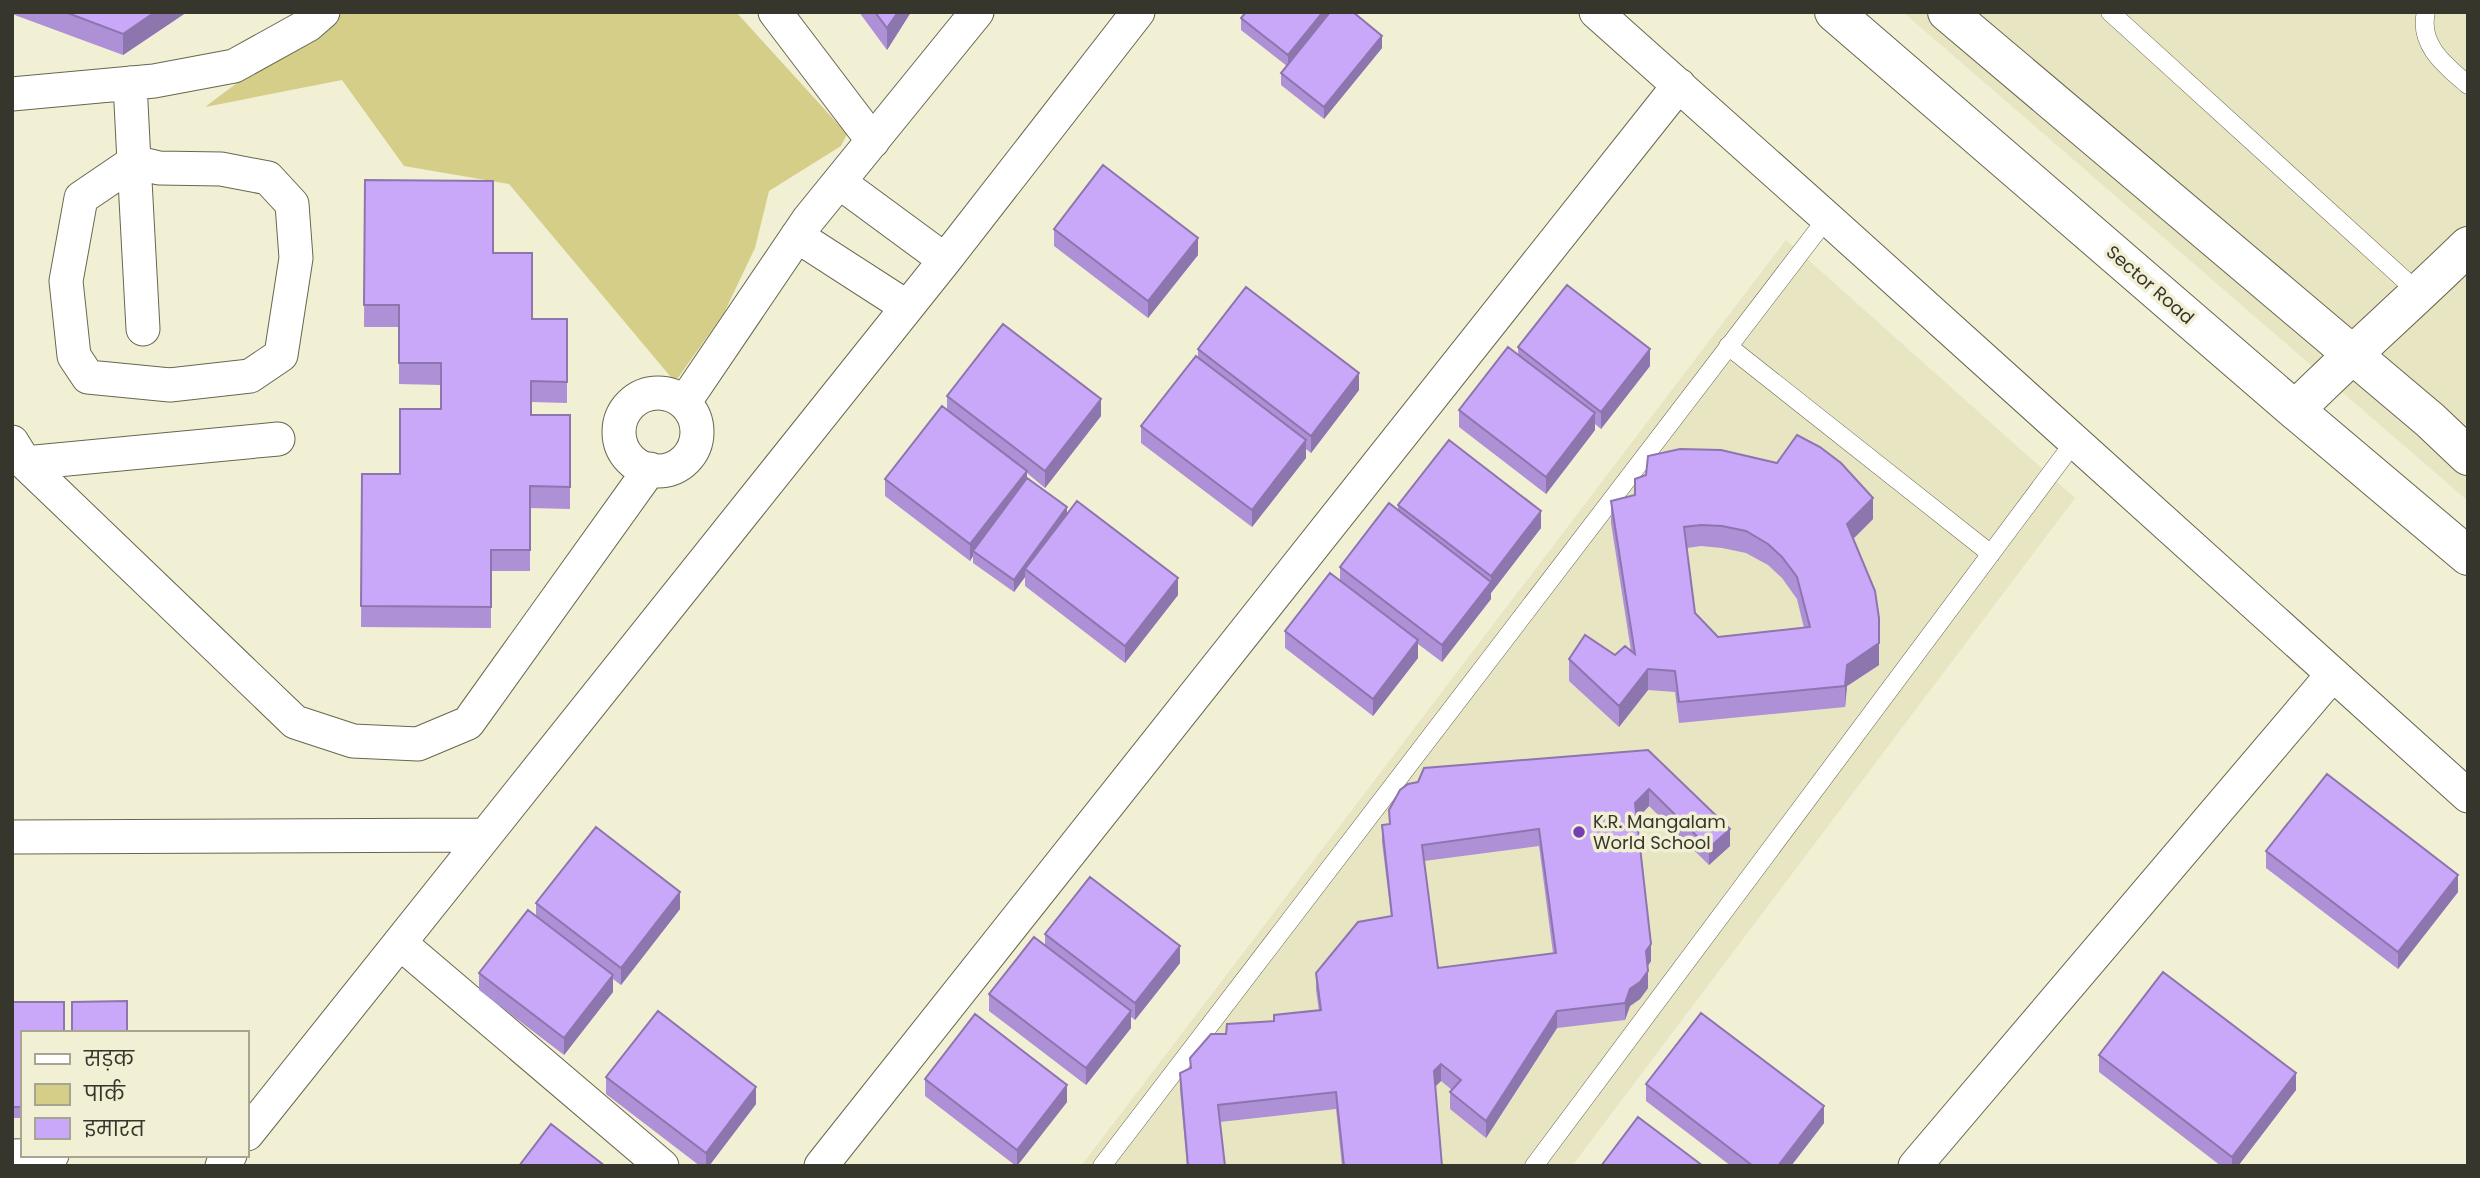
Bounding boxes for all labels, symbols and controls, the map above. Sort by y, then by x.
street label: Sector Road [2101,239,2200,330]
place label: K.R. Mangalam World School [1593,809,1726,855]
marker: K.R. Mangalam World School [1571,824,1587,840]
legend [21,1031,248,1157]
text: सड़क [83,1044,135,1073]
text: पार्क [83,1079,126,1108]
text: इमारत [83,1114,146,1143]

